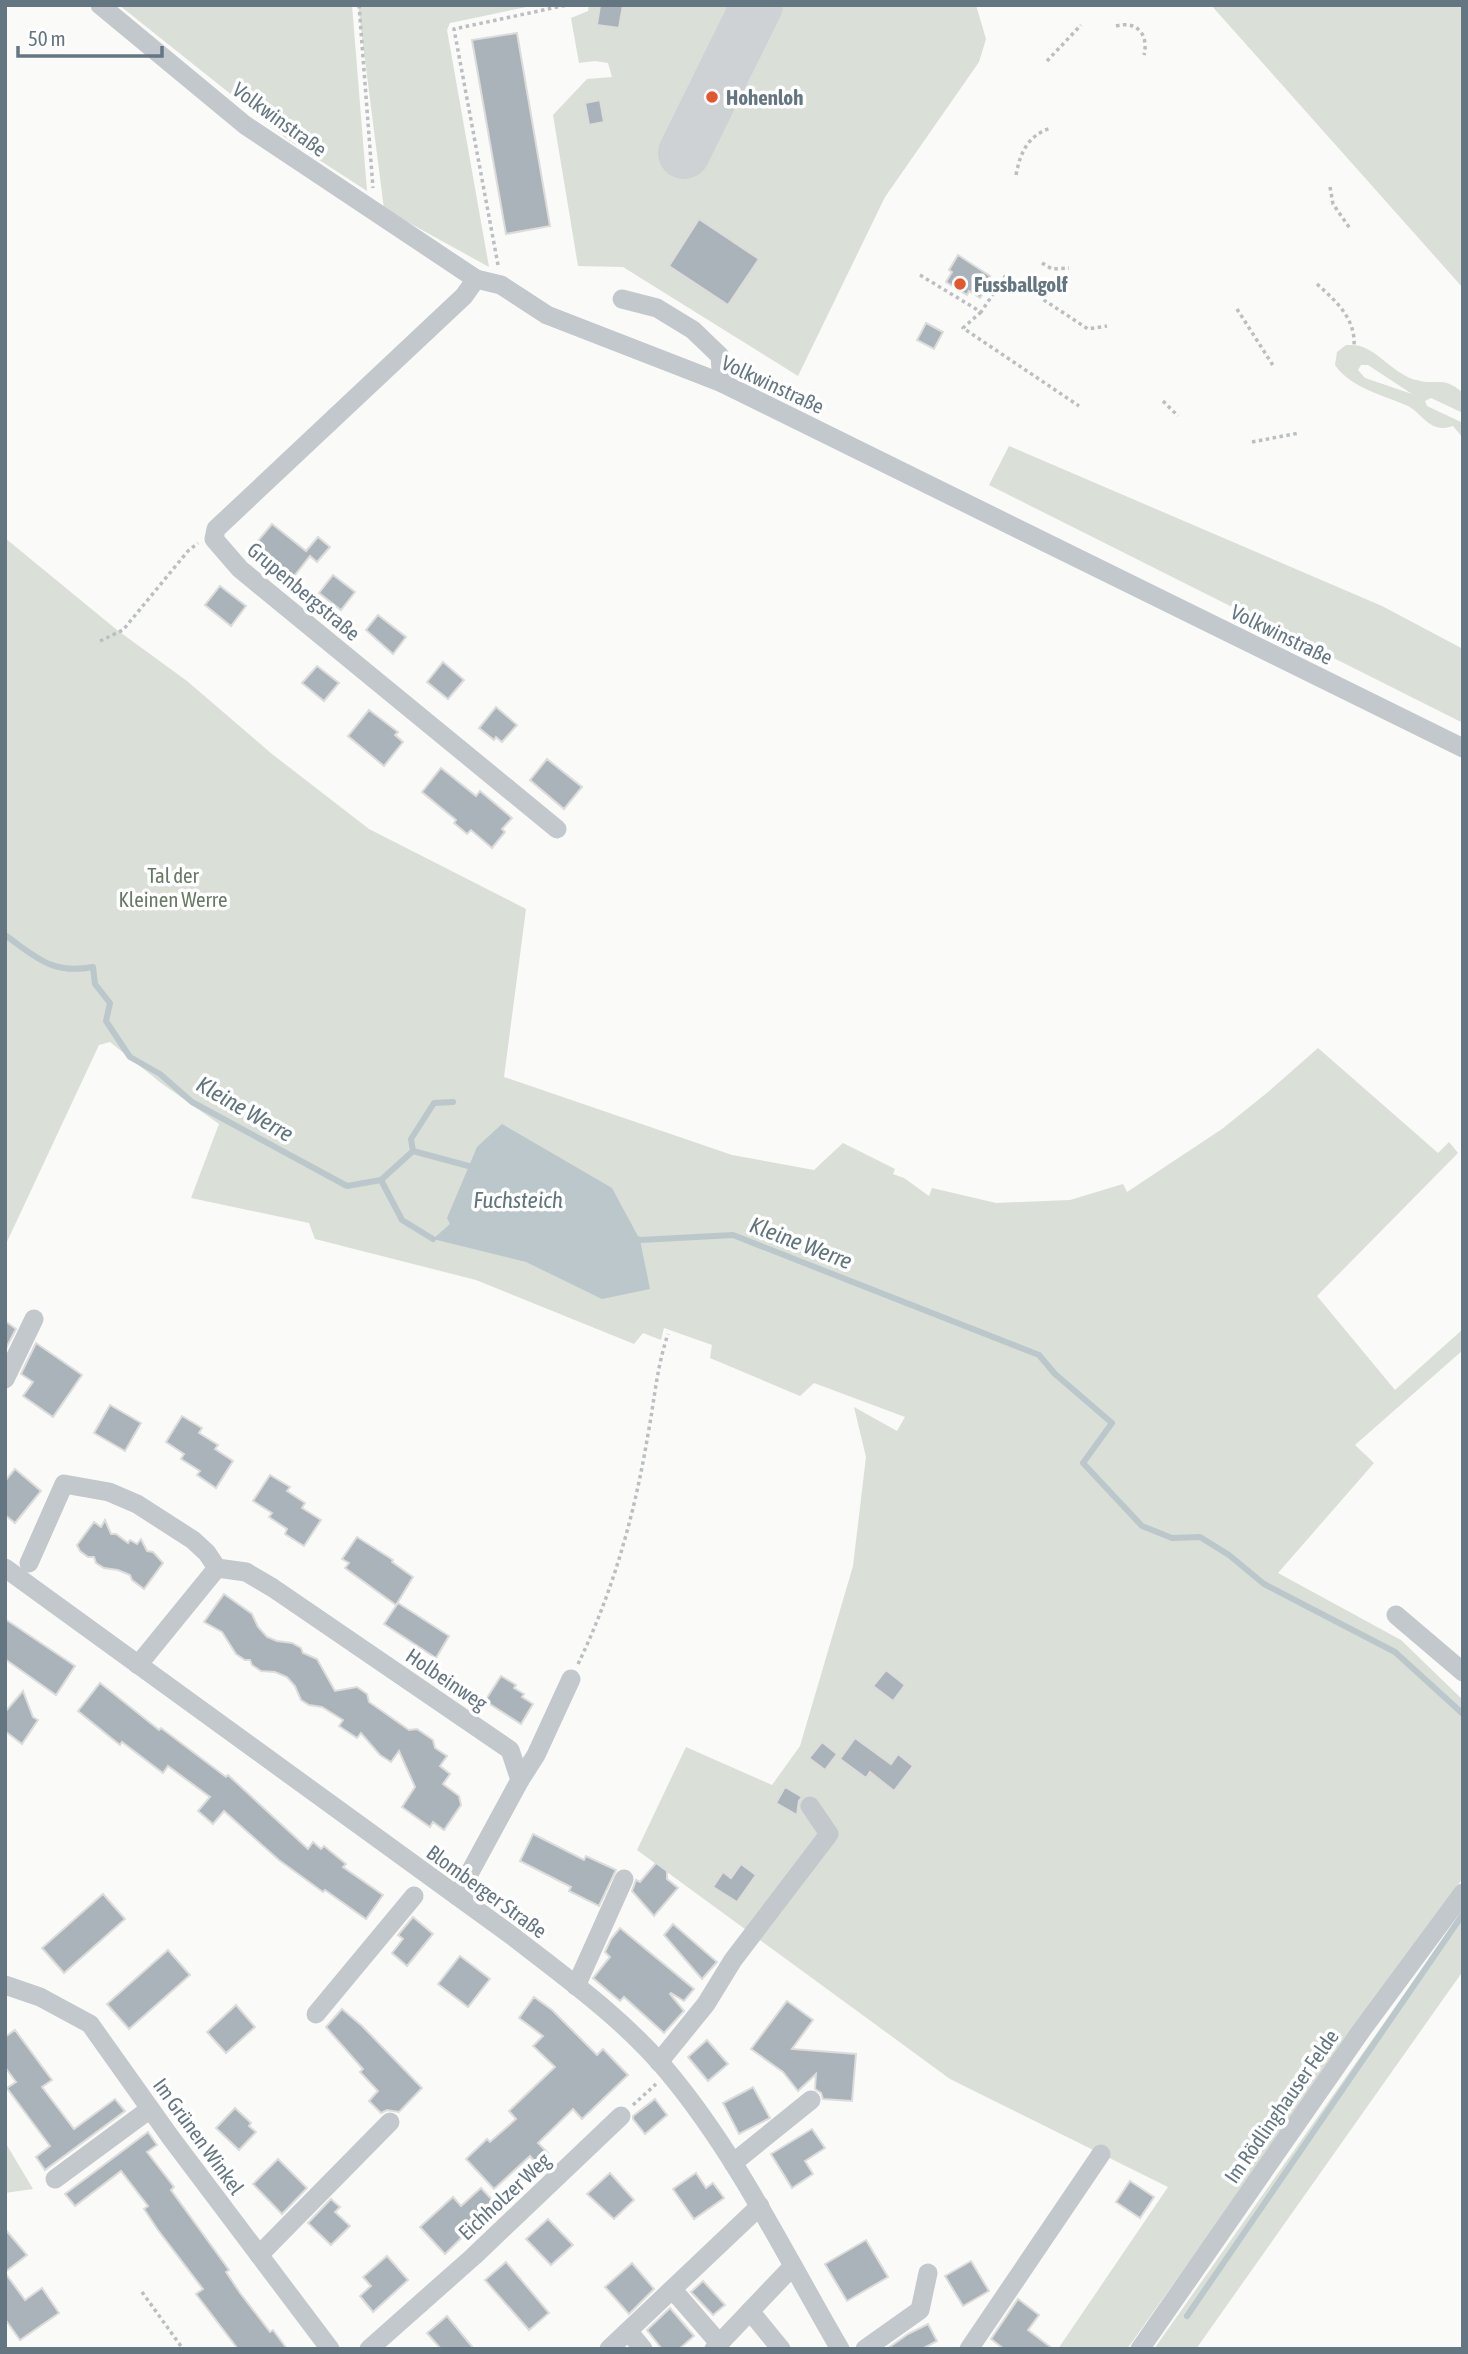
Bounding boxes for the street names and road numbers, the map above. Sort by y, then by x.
street label: Volkwinstraße [228,77,332,161]
street label: Volkwinstraße [718,350,828,418]
street label: Grupenbergstraße [243,537,365,645]
street label: Volkwinstraße [1227,599,1337,669]
street label: Holbeinweg [402,1643,492,1715]
street label: Blomberger Straße [422,1839,552,1943]
street label: Im Rödlinghauser Felde [1219,2025,1343,2187]
street label: Im Grünen Winkel [149,2073,249,2199]
street label: Eichholzer Weg [453,2148,555,2244]

